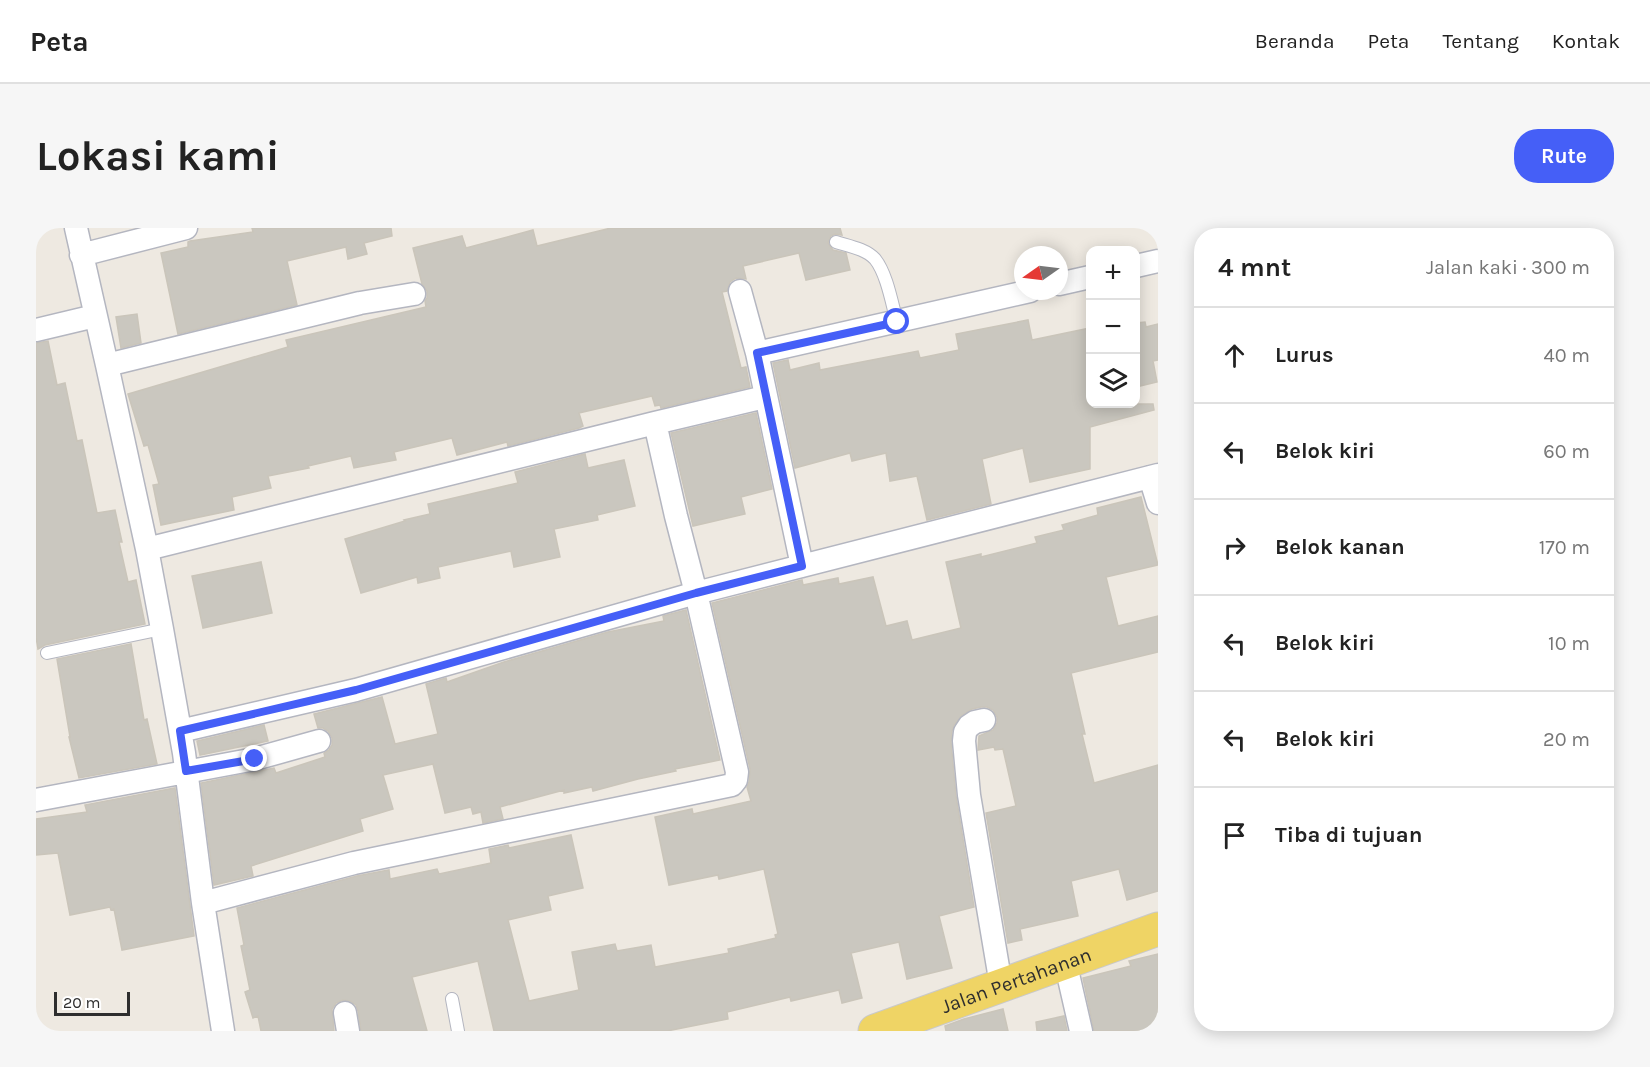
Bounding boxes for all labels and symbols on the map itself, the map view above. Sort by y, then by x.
north arrow [1014,246,1068,300]
route start [883,308,909,334]
route end [241,745,267,771]
street label: Jalan Pertahanan [938,943,1094,1018]
scale bar [54,989,130,1016]

